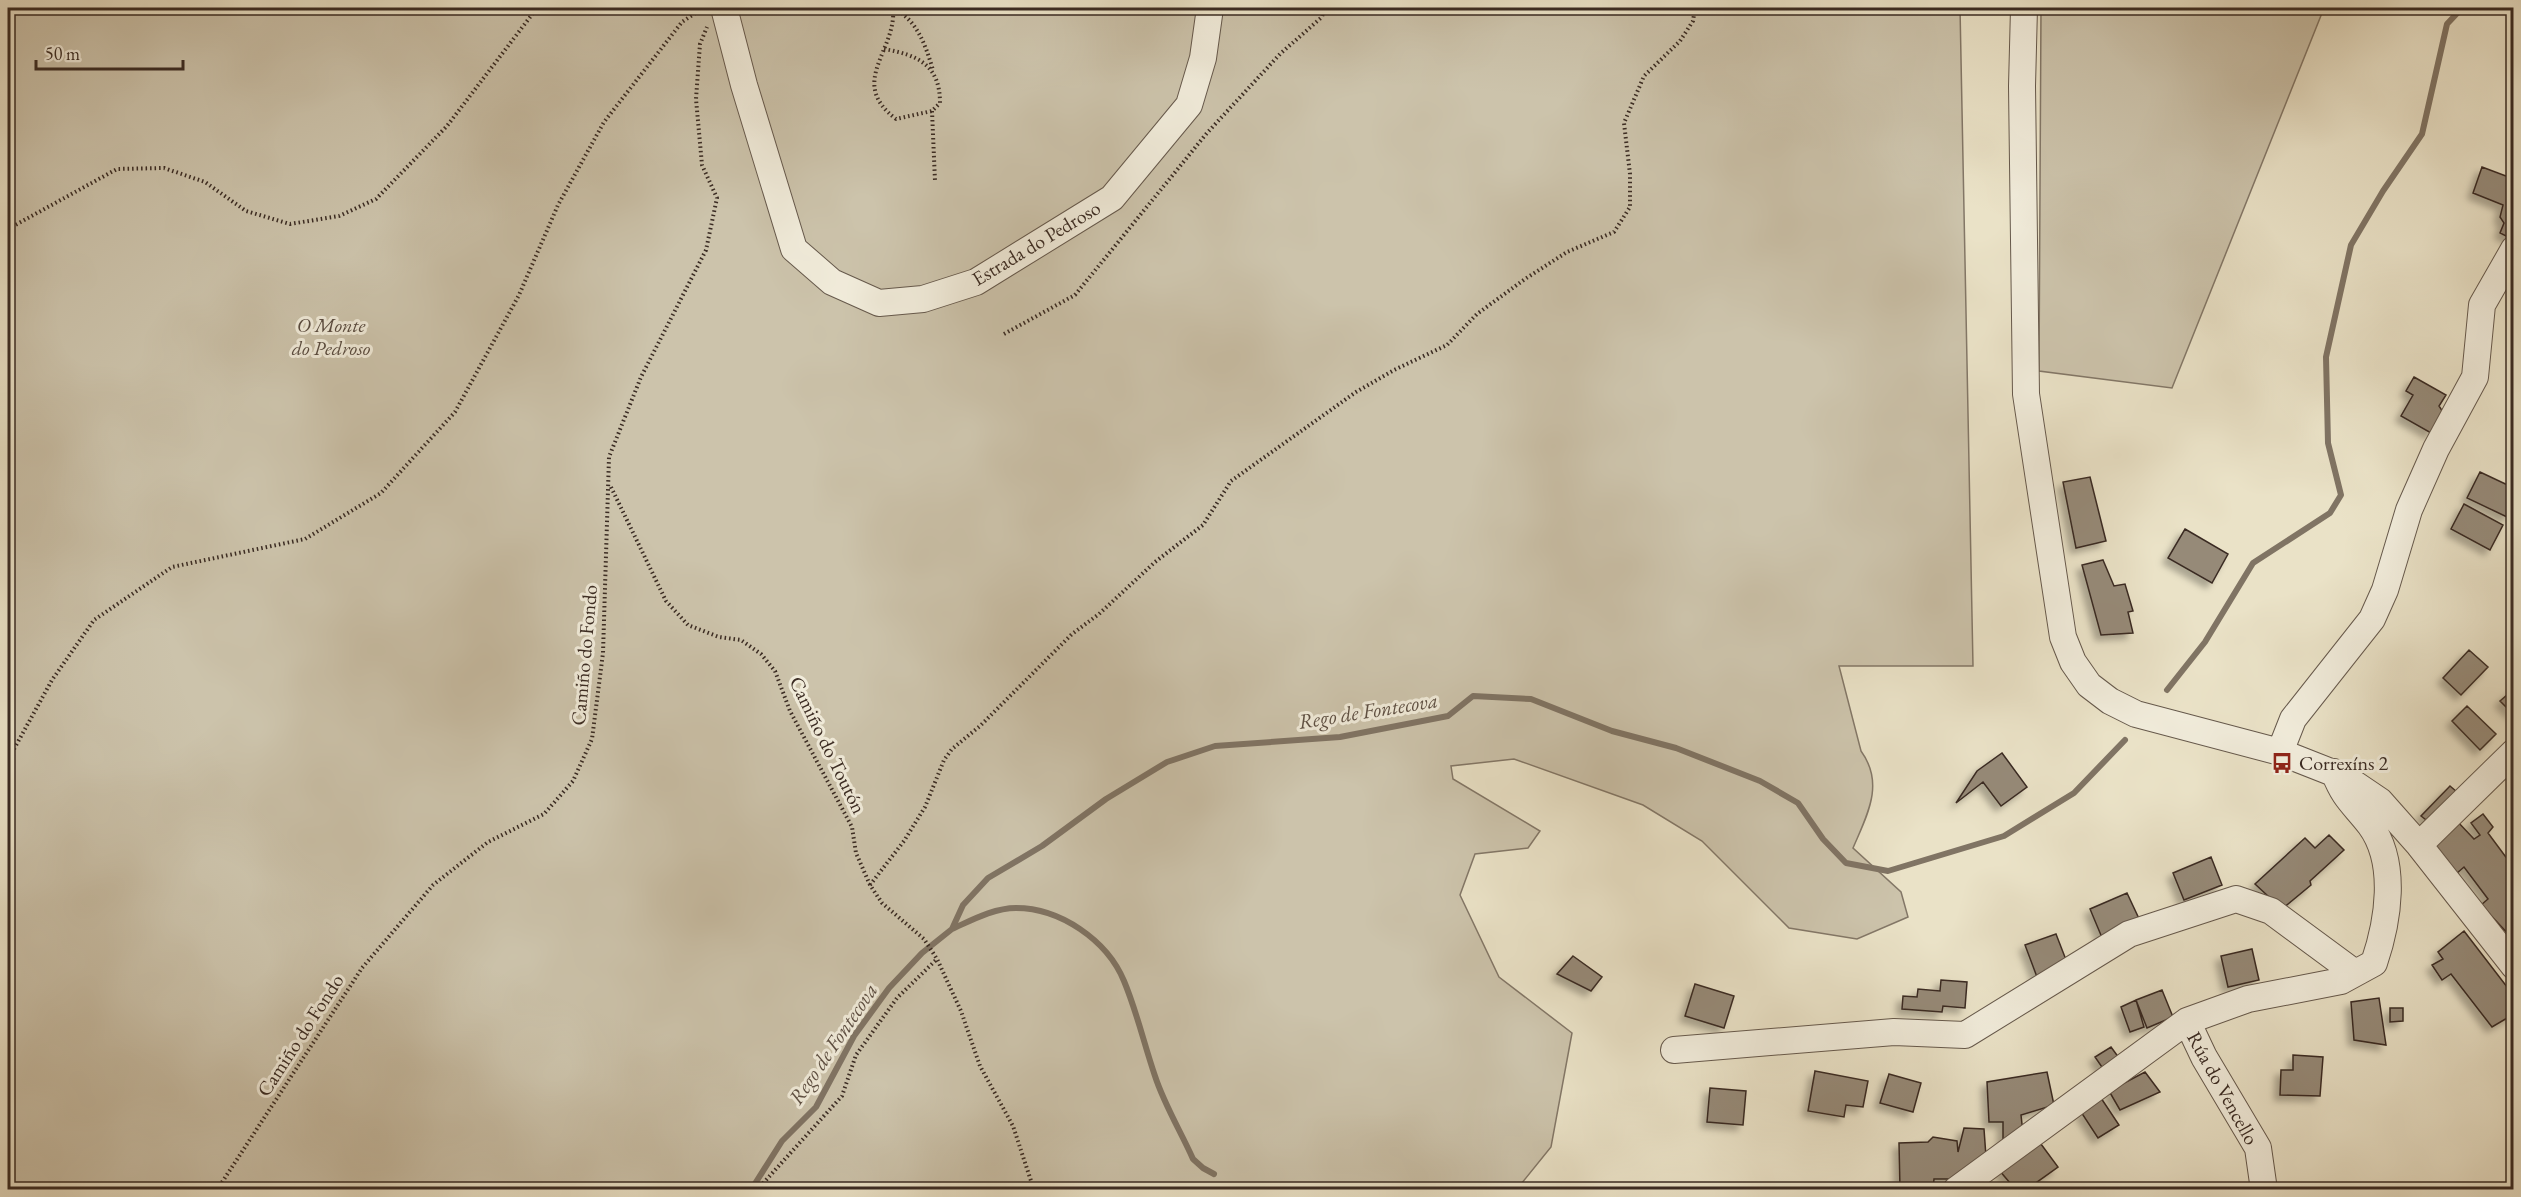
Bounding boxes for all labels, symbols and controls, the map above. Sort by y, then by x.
scale bar [36,33,183,71]
text: 50 m [45,42,80,65]
street label: Estrada do Pedroso [967,194,1105,292]
park label: O Monte do Pedroso [292,312,371,361]
street label: Camiño do Fondo [565,583,603,726]
street label: Camiño do Toutón [784,672,873,818]
water label: Rego de Fontecova [1296,686,1440,735]
place label: Correxíns 2 [2299,750,2388,776]
bus stop icon: Correxíns 2 [2270,751,2294,775]
street label: Camiño do Fondo [251,969,349,1101]
water label: Rego de Fontecova [782,978,883,1110]
street label: Rúa do Vencello [2181,1027,2265,1149]

